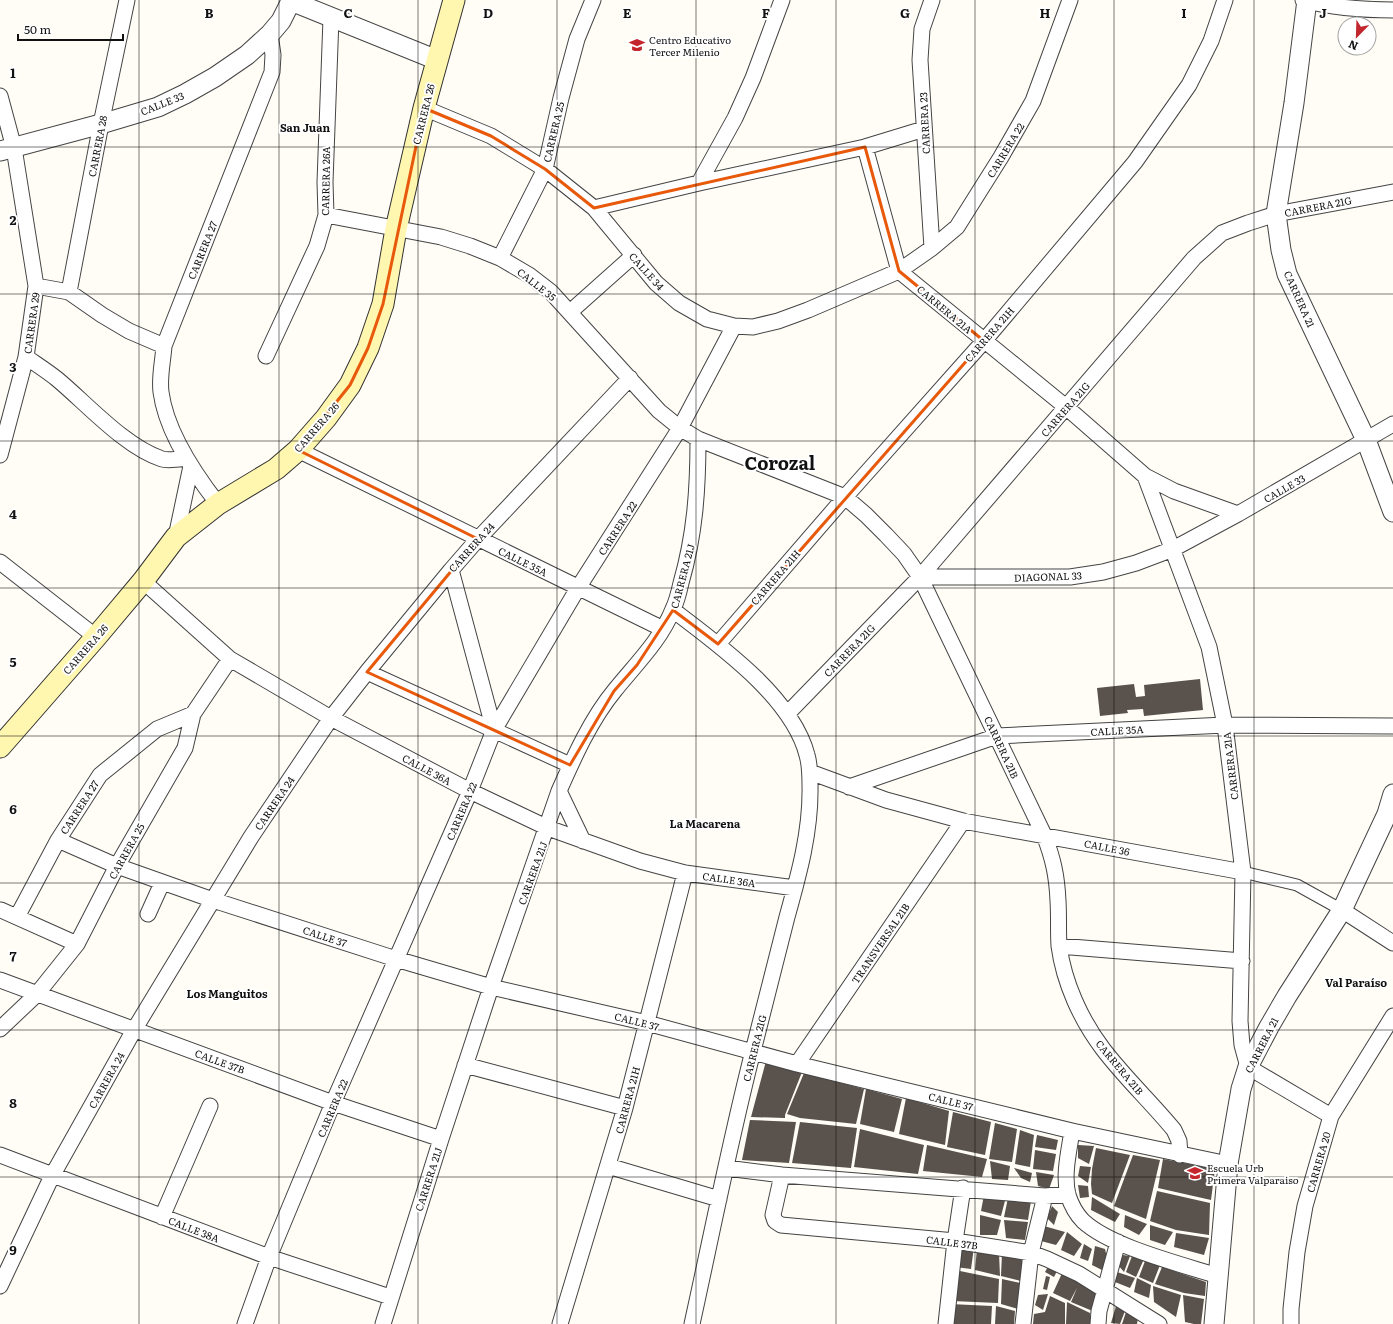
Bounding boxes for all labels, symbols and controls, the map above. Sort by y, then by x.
text: B [205,3,214,22]
text: C [343,3,353,22]
text: D [483,3,493,22]
text: E [623,3,632,22]
text: F [762,3,770,22]
text: G [900,3,910,22]
text: H [1040,3,1051,22]
text: I [1181,3,1187,22]
text: J [1319,3,1327,22]
scale bar [18,16,123,42]
north arrow [1337,16,1377,56]
text: 50 m [24,20,51,38]
place label: Centro Educativo Tercer Milenio [649,32,731,59]
school or university icon: Centro Educativo Tercer Milenio [628,36,646,54]
text: N [1345,37,1360,55]
text: 1 [10,63,16,82]
street label: CARRERA 26 [408,81,438,146]
street label: CALLE 33 [138,87,186,119]
street label: CARRERA 23 [915,92,933,154]
street label: CARRERA 25 [539,100,567,164]
street label: CARRERA 28 [84,114,110,178]
district label: San Juan [280,119,330,135]
street label: CARRERA 22 [983,120,1027,180]
street label: CARRERA 26A [317,146,333,216]
street label: CARRERA 21G [1283,192,1353,220]
text: 2 [10,210,17,229]
street label: CARRERA 27 [183,219,221,281]
street label: CALLE 34 [626,249,668,294]
street label: CALLE 35 [514,264,560,304]
street label: CARRERA 21 [1281,268,1319,330]
street label: CARRERA 21A [914,281,976,337]
street label: CARRERA 29 [19,291,43,355]
street label: CARRERA 21H [961,303,1017,365]
text: 3 [9,357,17,376]
street label: CARRERA 21G [1037,378,1093,440]
street label: CARRERA 26 [290,398,342,455]
district label: Corozal [745,449,816,476]
street label: CALLE 33 [1260,470,1308,506]
street label: CARRERA 22 [594,498,640,558]
text: 4 [9,504,17,523]
street label: CARRERA 24 [445,519,498,575]
street label: CARRERA 21J [666,542,698,610]
street label: CALLE 35A [496,543,551,580]
street label: CARRERA 21H [747,546,803,608]
street label: DIAGONAL 33 [1014,567,1082,585]
street label: CARRERA 26 [59,620,111,677]
street label: CARRERA 21G [820,620,878,680]
text: 5 [9,652,17,671]
street label: CARRERA 21B [981,713,1023,781]
street label: CALLE 35A [1090,721,1145,739]
street label: CARRERA 21A [1218,731,1242,801]
street label: CALLE 36A [400,750,455,788]
street label: CARRERA 24 [250,773,298,833]
street label: CARRERA 27 [56,777,102,837]
street label: CARRERA 22 [442,780,480,842]
text: 6 [9,799,17,818]
district label: La Macarena [670,815,741,831]
street label: CARRERA 25 [104,820,148,882]
street label: CALLE 36 [1083,835,1132,859]
street label: CARRERA 21J [514,839,551,907]
street label: CALLE 36A [702,868,757,890]
street label: TRANSVERSAL 21B [847,899,913,986]
street label: CALLE 37 [301,922,349,950]
text: 7 [9,946,17,965]
district label: Val Paraíso [1325,974,1387,990]
district label: Los Manguitos [186,985,268,1001]
street label: CALLE 37 [613,1008,661,1034]
street label: CARRERA 21G [738,1013,770,1083]
street label: CARRERA 21 [1241,1015,1281,1075]
street label: CARRERA 21B [1093,1036,1148,1098]
street label: CALLE 37B [193,1045,247,1077]
street label: CARRERA 24 [84,1049,128,1111]
street label: CARRERA 21H [611,1065,643,1135]
street label: CARRERA 22 [313,1077,351,1139]
street label: CALLE 37 [927,1088,975,1114]
text: 8 [9,1093,17,1112]
street label: CARRERA 20 [1302,1130,1334,1194]
street label: CARRERA 21J [411,1145,446,1213]
place label: Escuela Urb Primera Valparaiso [1207,1160,1299,1187]
school or university icon: Escuela Urb Primera Valparaiso [1186,1164,1204,1182]
street label: CALLE 38A [166,1212,222,1246]
street label: CALLE 37B [925,1231,979,1253]
text: 9 [9,1240,17,1259]

